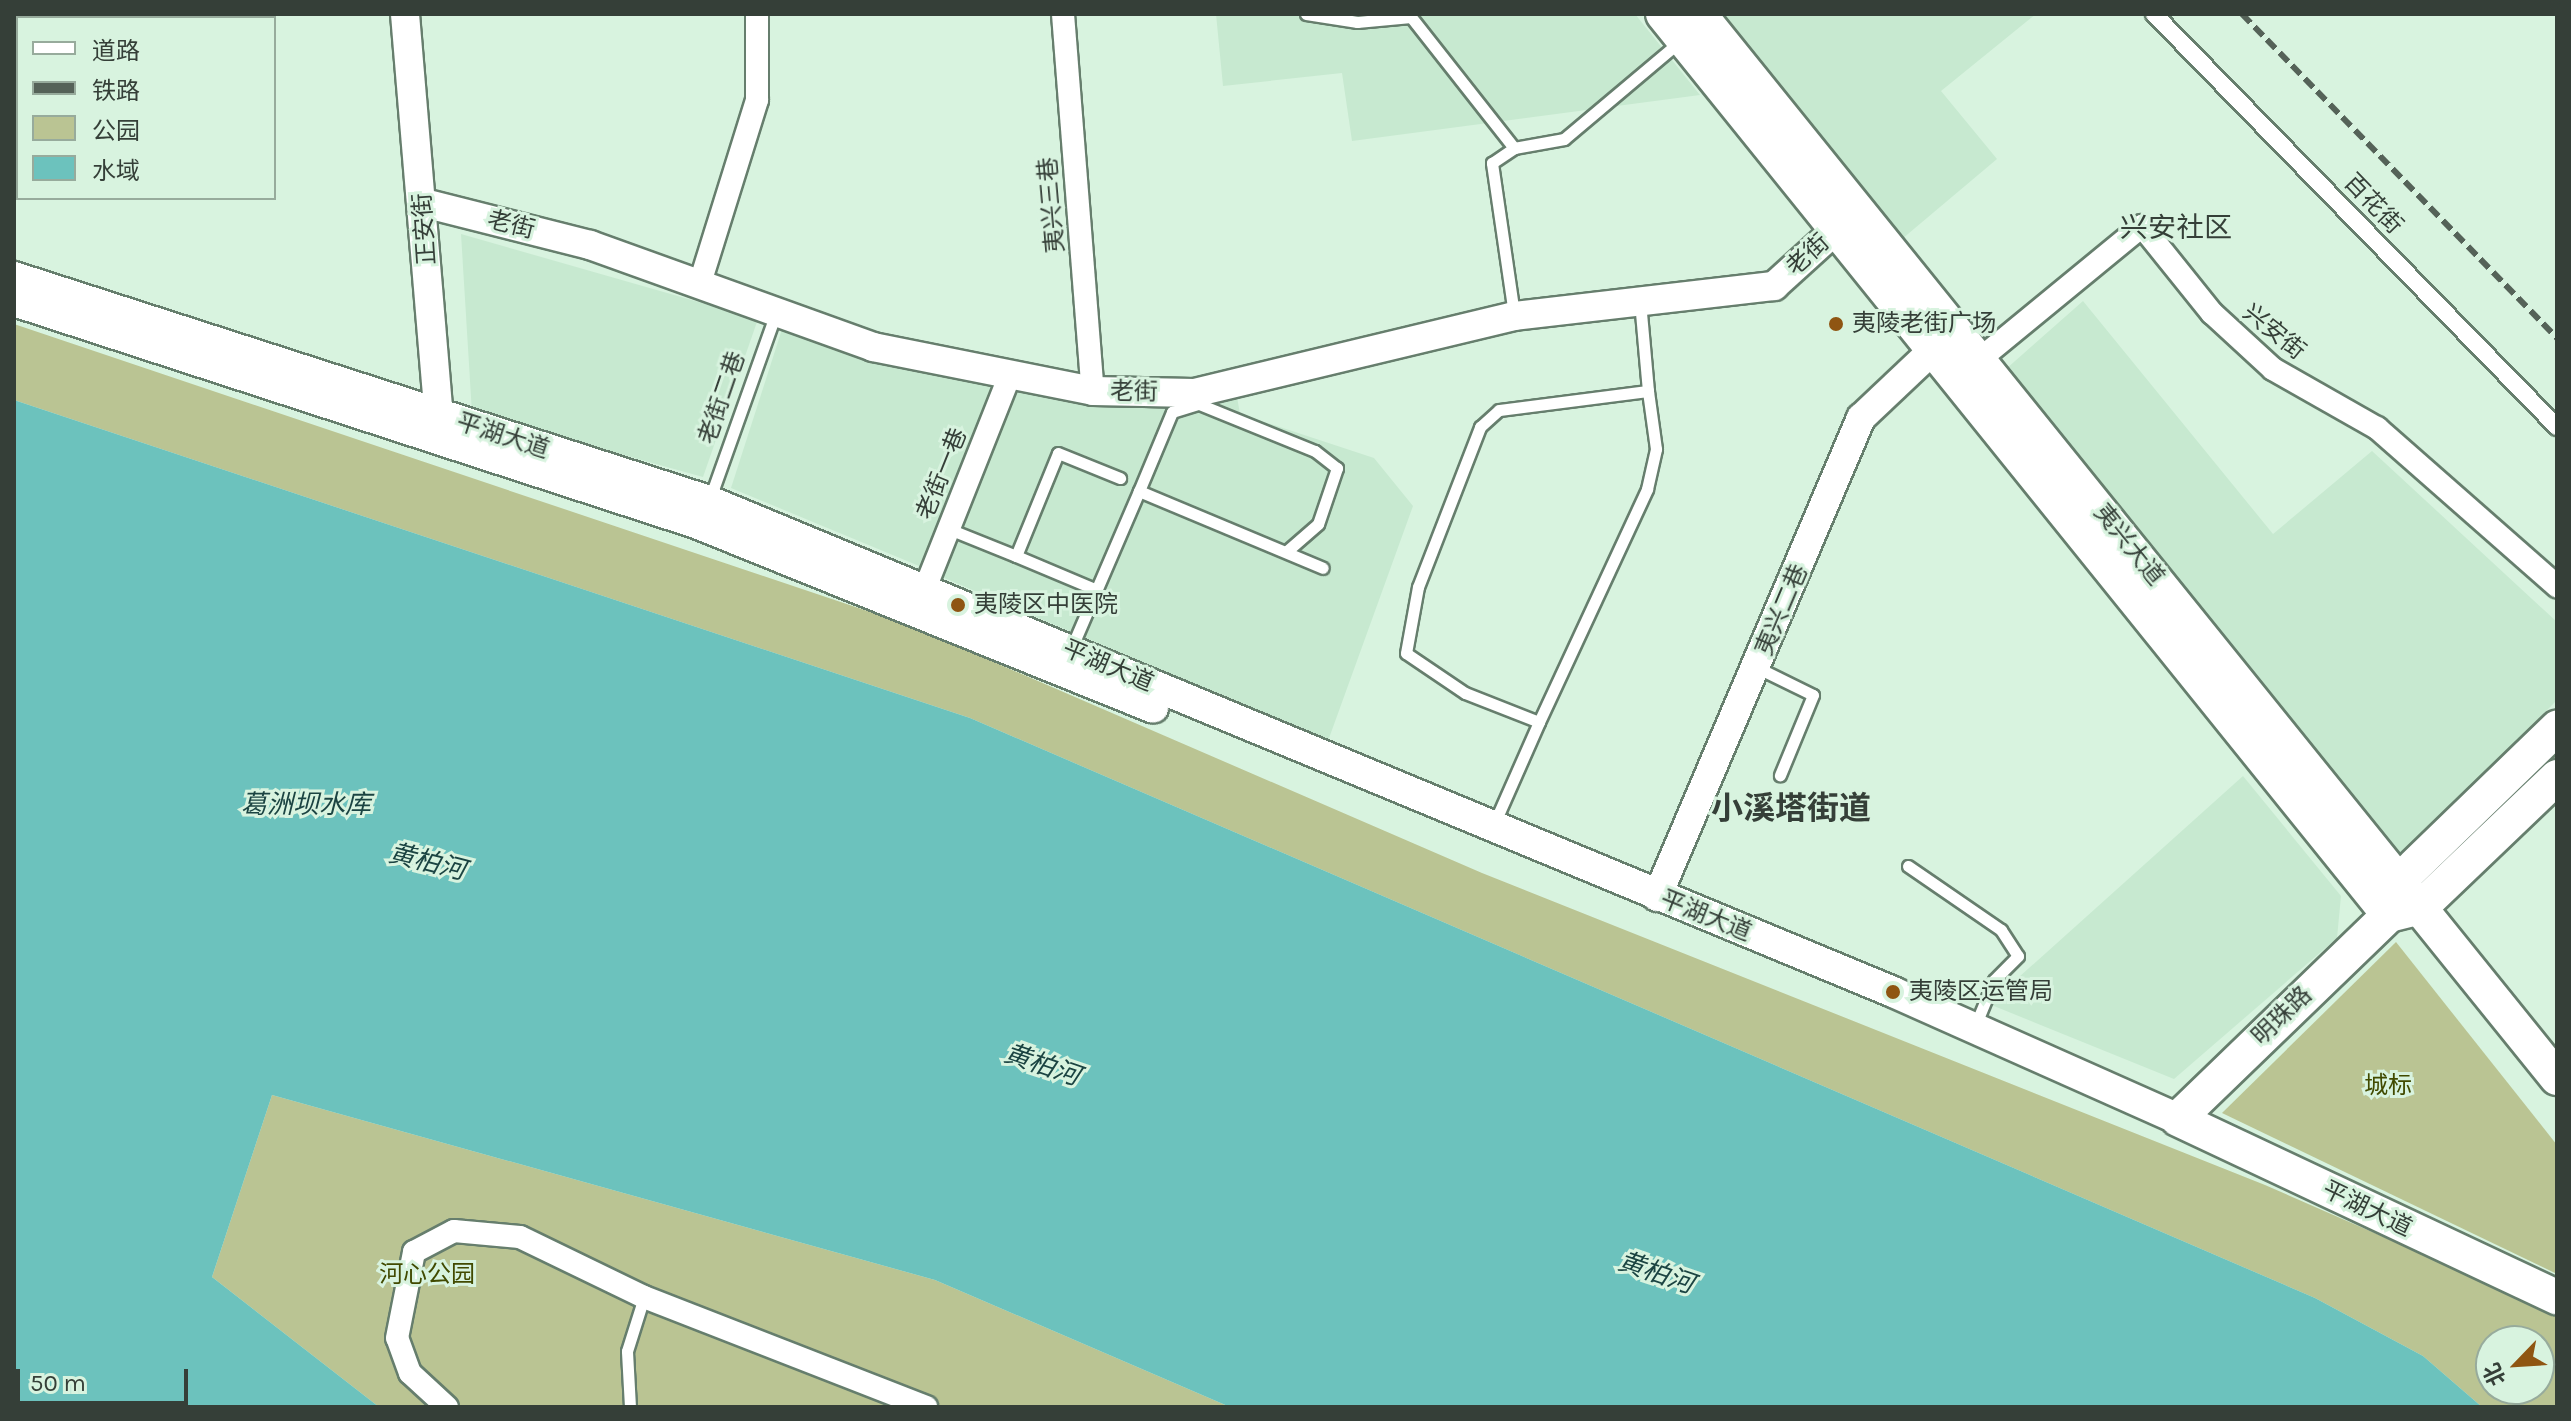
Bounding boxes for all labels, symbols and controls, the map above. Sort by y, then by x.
legend [16,16,276,200]
text: 道路 [92,37,140,65]
text: 铁路 [92,77,140,105]
text: 公园 [92,117,140,145]
street label: 夷兴三巷 [1033,156,1071,254]
text: 水域 [92,157,140,185]
street label: 百花街 [2338,168,2408,240]
street label: 正安街 [408,192,442,266]
street label: 老街 [484,205,538,245]
district label: 兴安社区 [2120,211,2232,245]
street label: 老街 [1781,228,1835,282]
street label: 兴安街 [2237,298,2311,366]
place label: 夷陵老街广场 [1852,310,1996,338]
marker: 夷陵老街广场 [1827,315,1845,333]
street label: 老街二巷 [693,348,751,448]
street label: 老街 [1110,377,1158,407]
street label: 平湖大道 [453,407,553,465]
street label: 老街一巷 [911,424,973,524]
street label: 夷兴大道 [2088,499,2170,591]
street label: 夷兴二巷 [1750,560,1814,660]
place label: 夷陵区中医院 [974,591,1118,619]
marker: 夷陵区中医院 [949,596,967,614]
street label: 平湖大道 [1058,634,1158,698]
water label: 葛洲坝水库 [241,789,371,821]
district label: 小溪塔街道 [1711,790,1871,828]
water label: 黄柏河 [385,837,469,887]
street label: 平湖大道 [1656,885,1756,947]
place label: 夷陵区运管局 [1909,978,2053,1006]
street label: 明珠路 [2246,981,2318,1051]
marker: 夷陵区运管局 [1884,983,1902,1001]
water label: 黄柏河 [1000,1038,1084,1092]
park label: 城标 [2364,1072,2412,1100]
street label: 平湖大道 [2318,1175,2416,1243]
water label: 黄柏河 [1614,1246,1698,1300]
park label: 河心公园 [379,1261,475,1289]
north arrow [2475,1325,2555,1405]
scale bar [20,1353,192,1403]
text: 北 [2479,1359,2511,1390]
text: 50 m [30,1369,86,1397]

